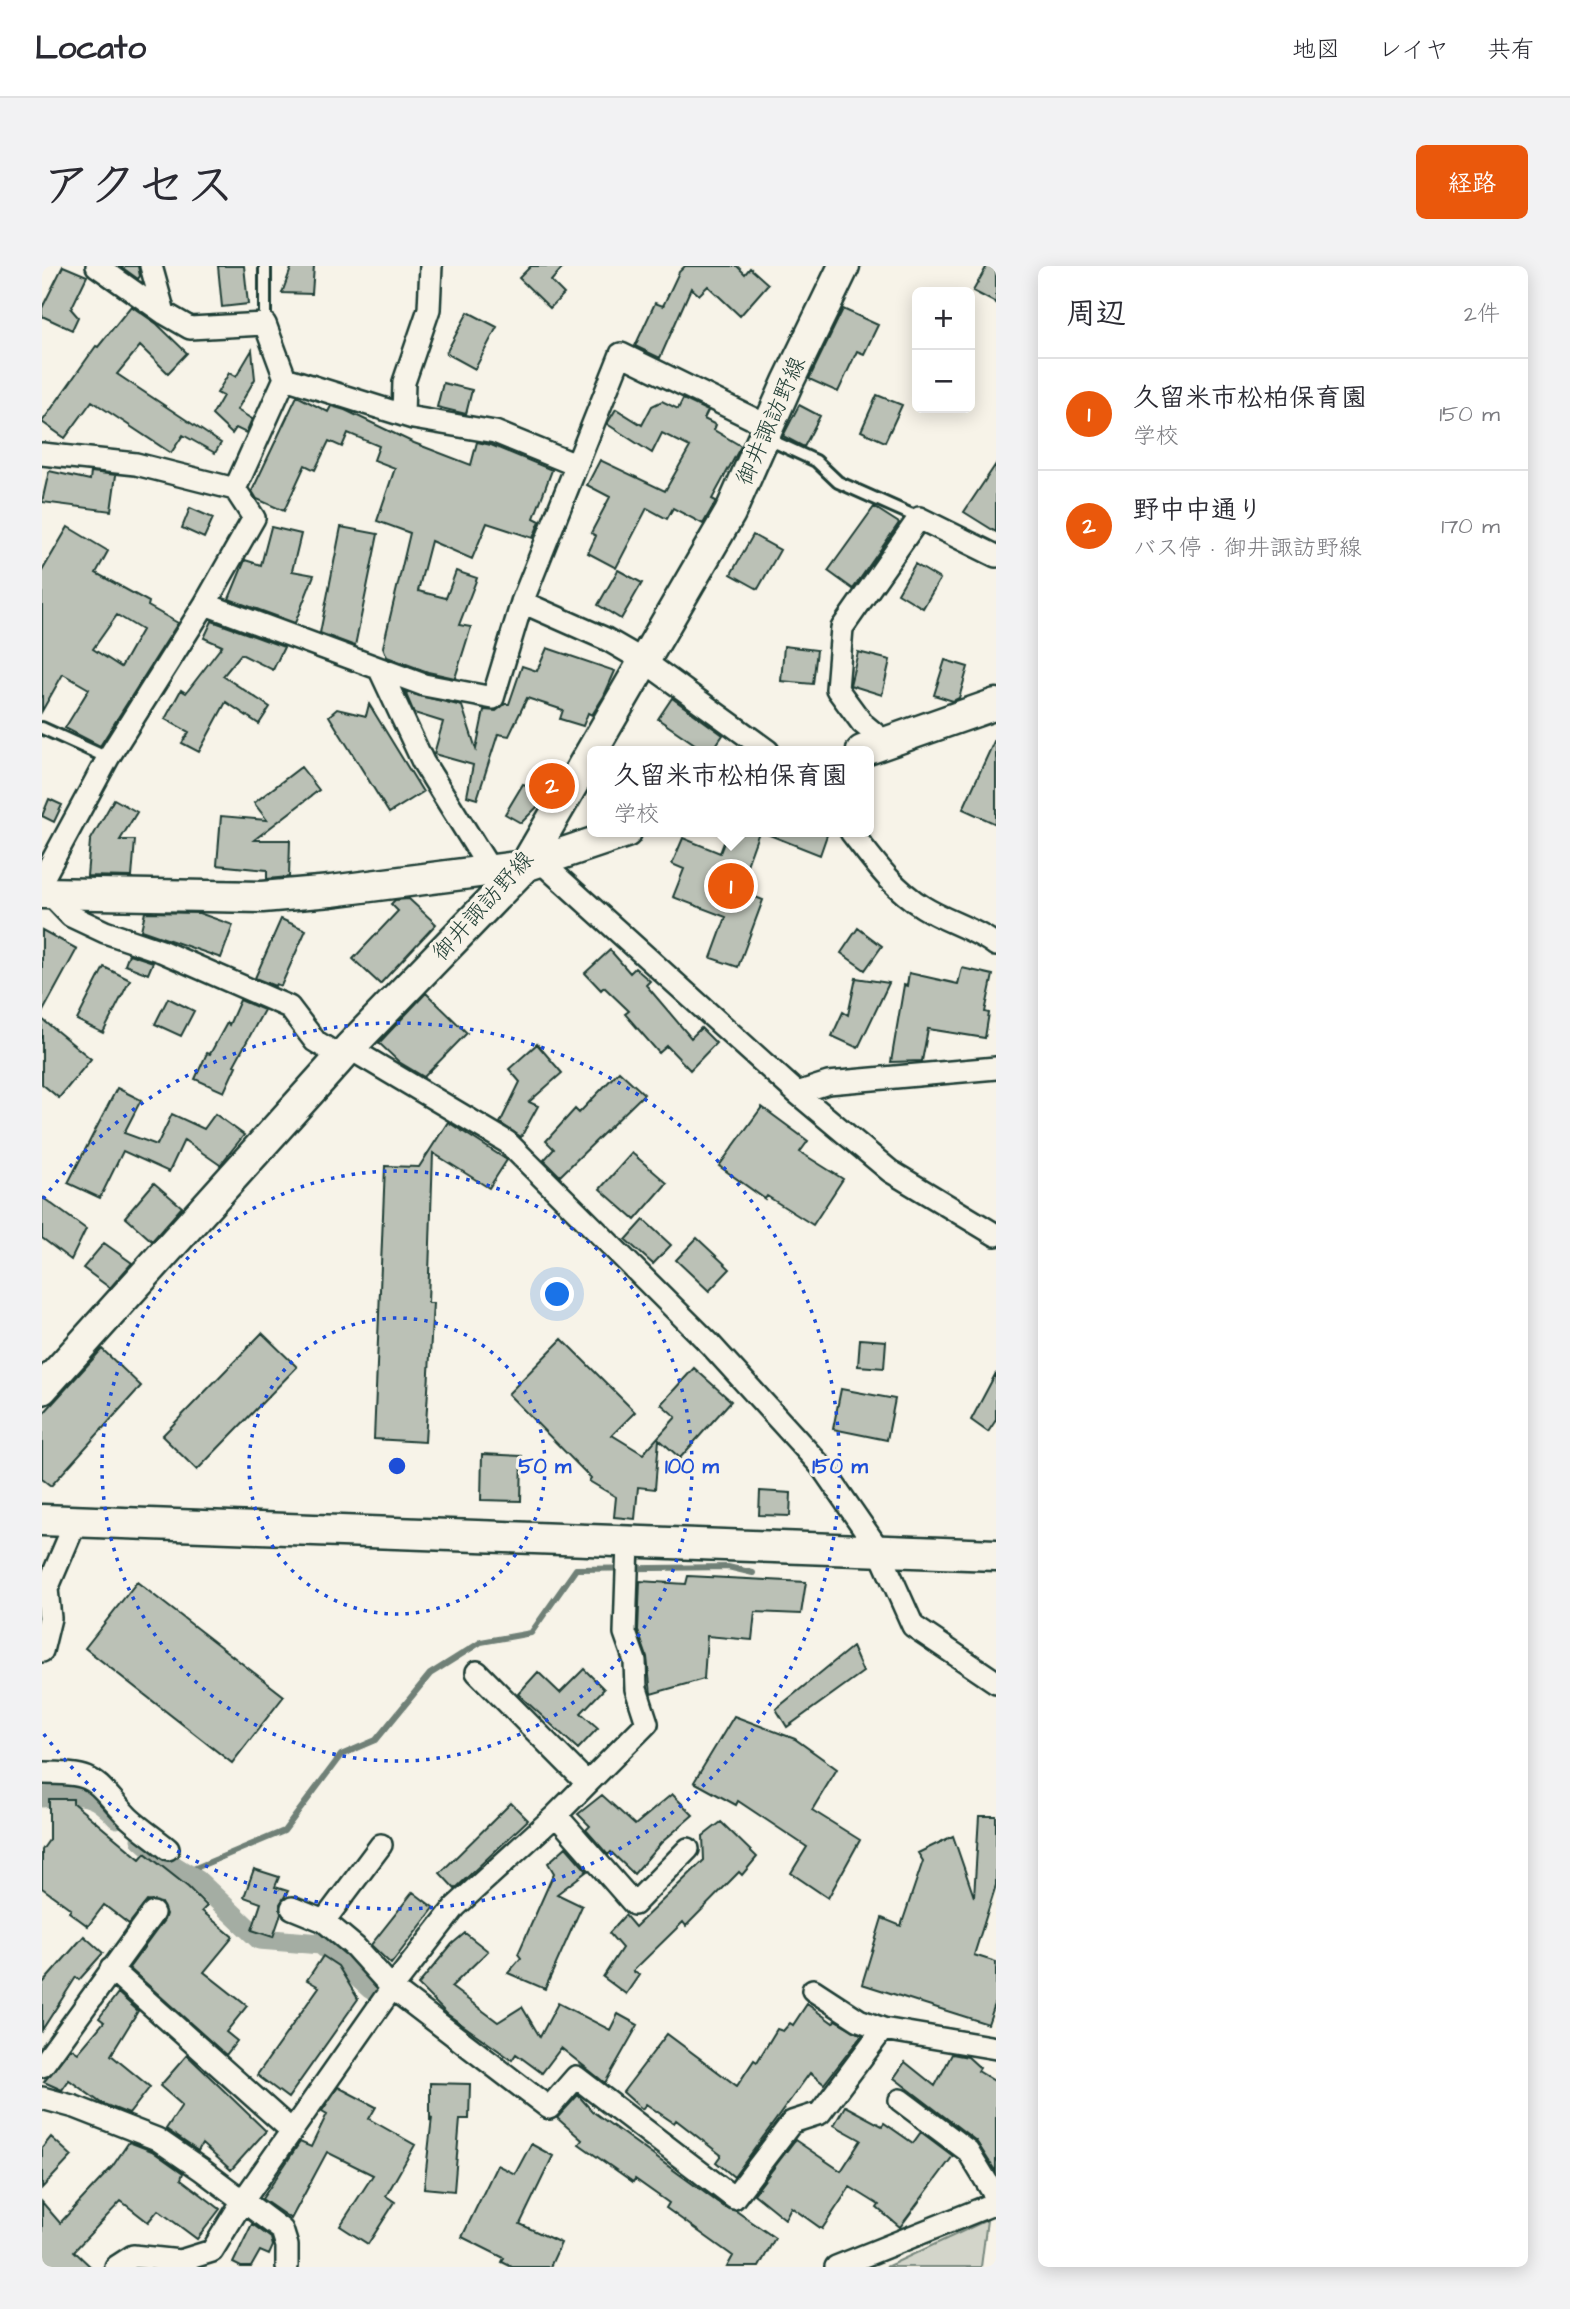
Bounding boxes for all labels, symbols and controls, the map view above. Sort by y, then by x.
text: Locato [35,25,146,71]
text: 地図 [1292,33,1340,67]
text: レイヤ [1378,33,1449,67]
text: 共有 [1487,33,1535,67]
button: 経路 [1416,145,1528,219]
text: アクセス [42,153,235,221]
map controls [912,287,975,413]
button: + [912,287,975,350]
text: 周辺 [1066,293,1126,335]
text: 2件 [1464,298,1500,330]
button: − [912,350,975,413]
street label: 御井諏訪野線 [728,351,814,491]
text: 久留米市松柏保育園 [1133,380,1367,416]
text: 1 [1088,398,1090,430]
text: 150 m [1439,398,1500,430]
text: 学校 [1133,420,1179,452]
text: 野中中通り [1133,492,1263,528]
text: 2 [1082,510,1096,542]
text: 170 m [1441,510,1500,542]
text: バス停 · 御井諏訪野線 [1133,532,1362,564]
popup [587,746,874,837]
text: 久留米市松柏保育園 [613,758,848,794]
pin: 2 [529,760,575,812]
text: 学校 [613,798,659,830]
street label: 御井諏訪野線 [425,844,541,968]
pin: 1 [708,860,754,912]
your location [540,1277,574,1311]
text: 50 m [519,1452,572,1481]
text: 100 m [665,1452,720,1481]
text: 150 m [812,1452,868,1481]
centre of rings [385,1454,409,1478]

